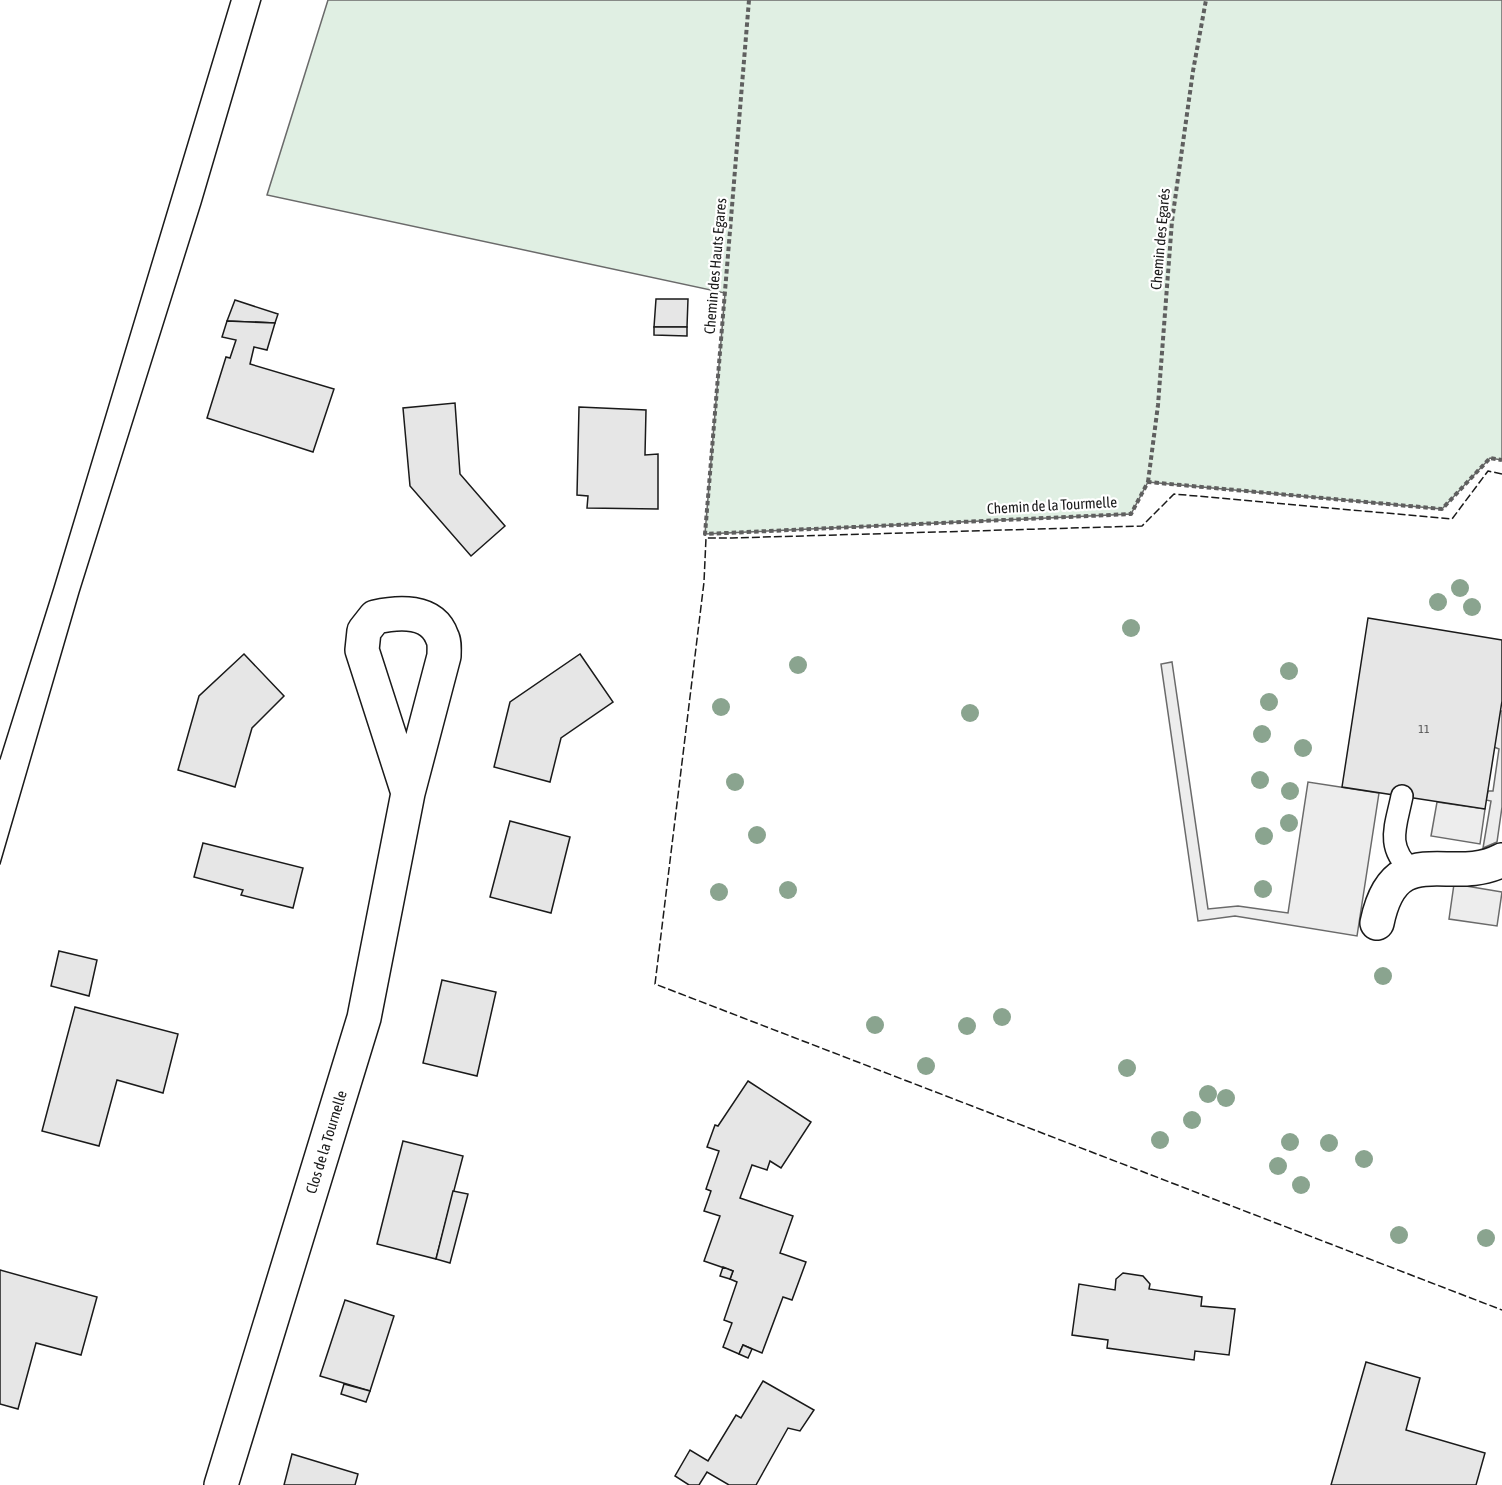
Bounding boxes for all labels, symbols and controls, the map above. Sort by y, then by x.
street label: Chemin des Egarés [1147,188,1173,290]
street label: Chemin des Hauts Egares [701,197,729,335]
street label: Chemin de la Tourmelle [987,493,1118,517]
house number: 11 [1418,722,1430,736]
street label: Clos de la Tournelle [302,1088,350,1196]

